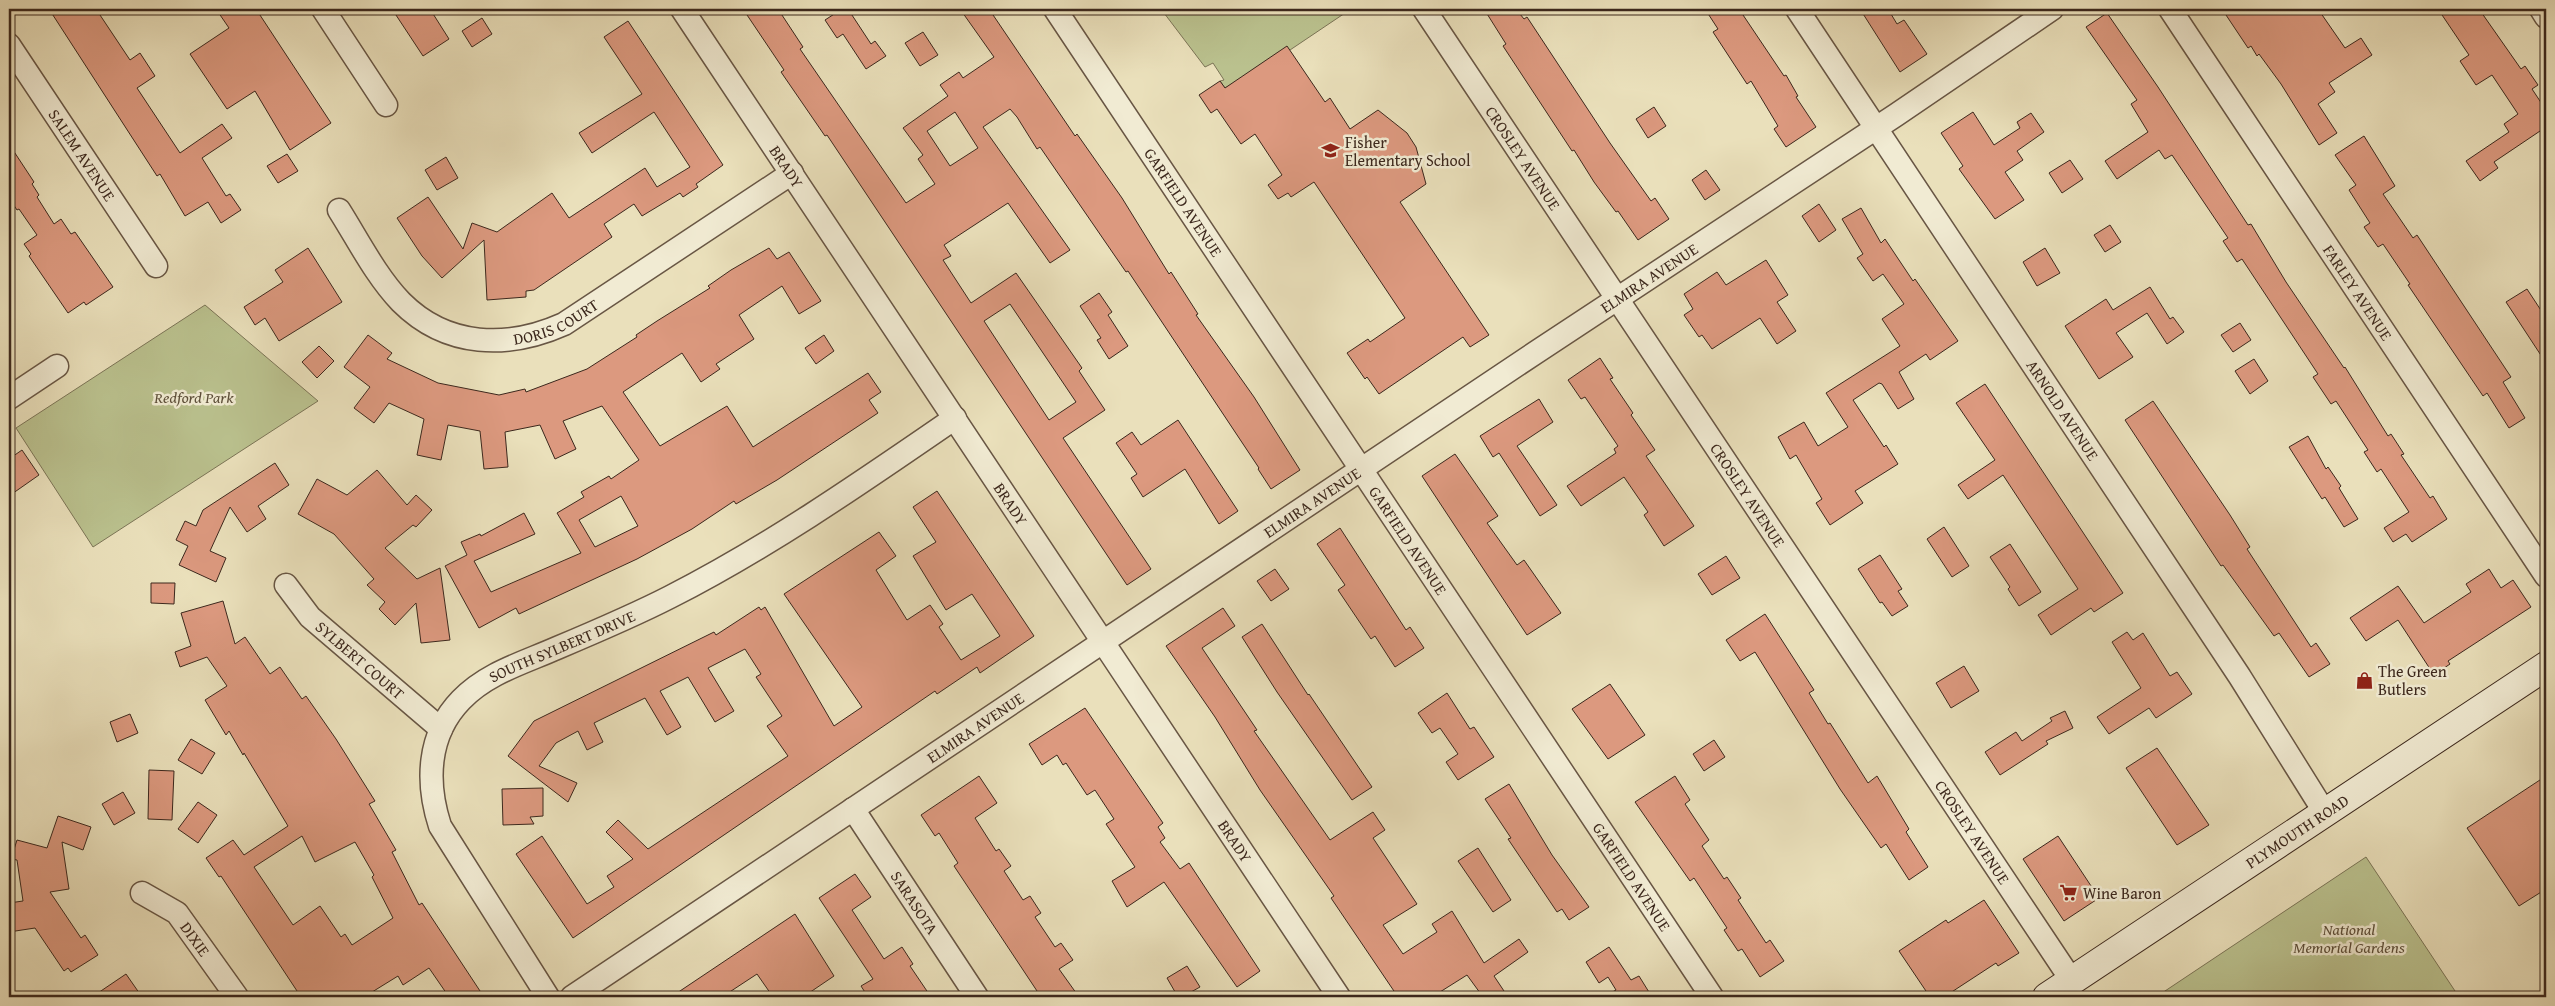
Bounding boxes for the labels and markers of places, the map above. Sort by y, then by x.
place label: Fisher Elementary School [1345,130,1471,172]
school or university icon: Fisher Elementary School [1321,141,1341,161]
place label: The Green Butlers [2378,659,2447,701]
shop icon: The Green Butlers [2354,670,2374,690]
place label: Wine Baron [2083,881,2161,905]
supermarket icon: Wine Baron [2059,883,2079,903]

